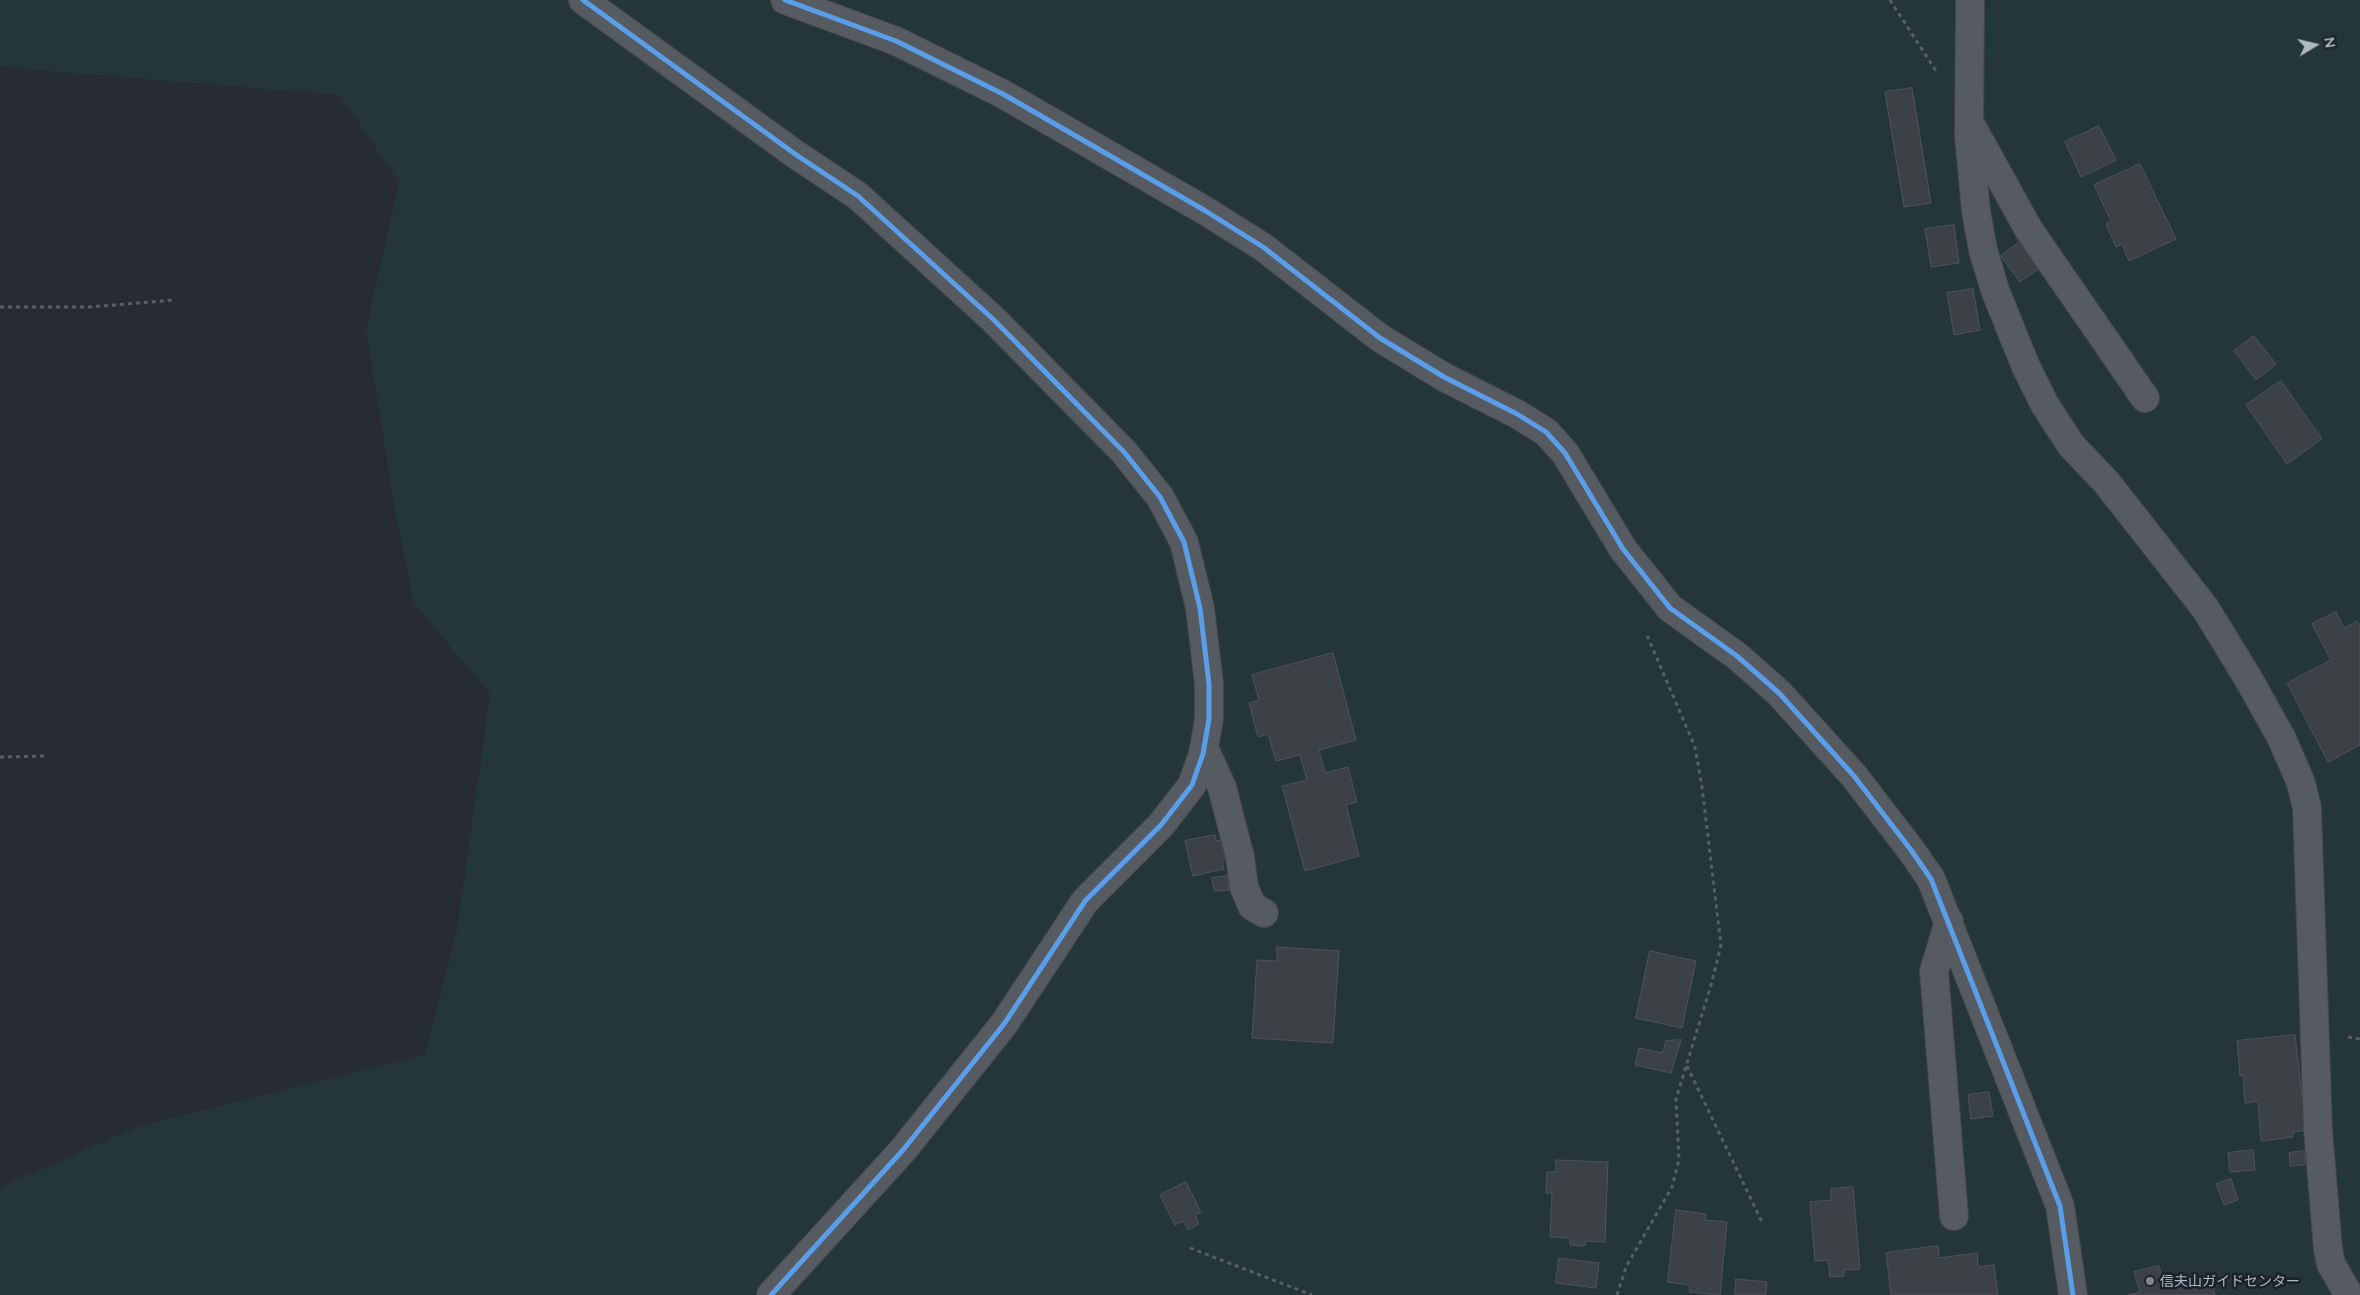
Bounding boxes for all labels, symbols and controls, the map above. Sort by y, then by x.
north arrow [2290,20,2340,70]
text: N [2321,36,2340,49]
place label: 信夫山ガイドセンター [2160,1273,2300,1289]
marker: 信夫山ガイドセンター [2144,1275,2156,1287]

